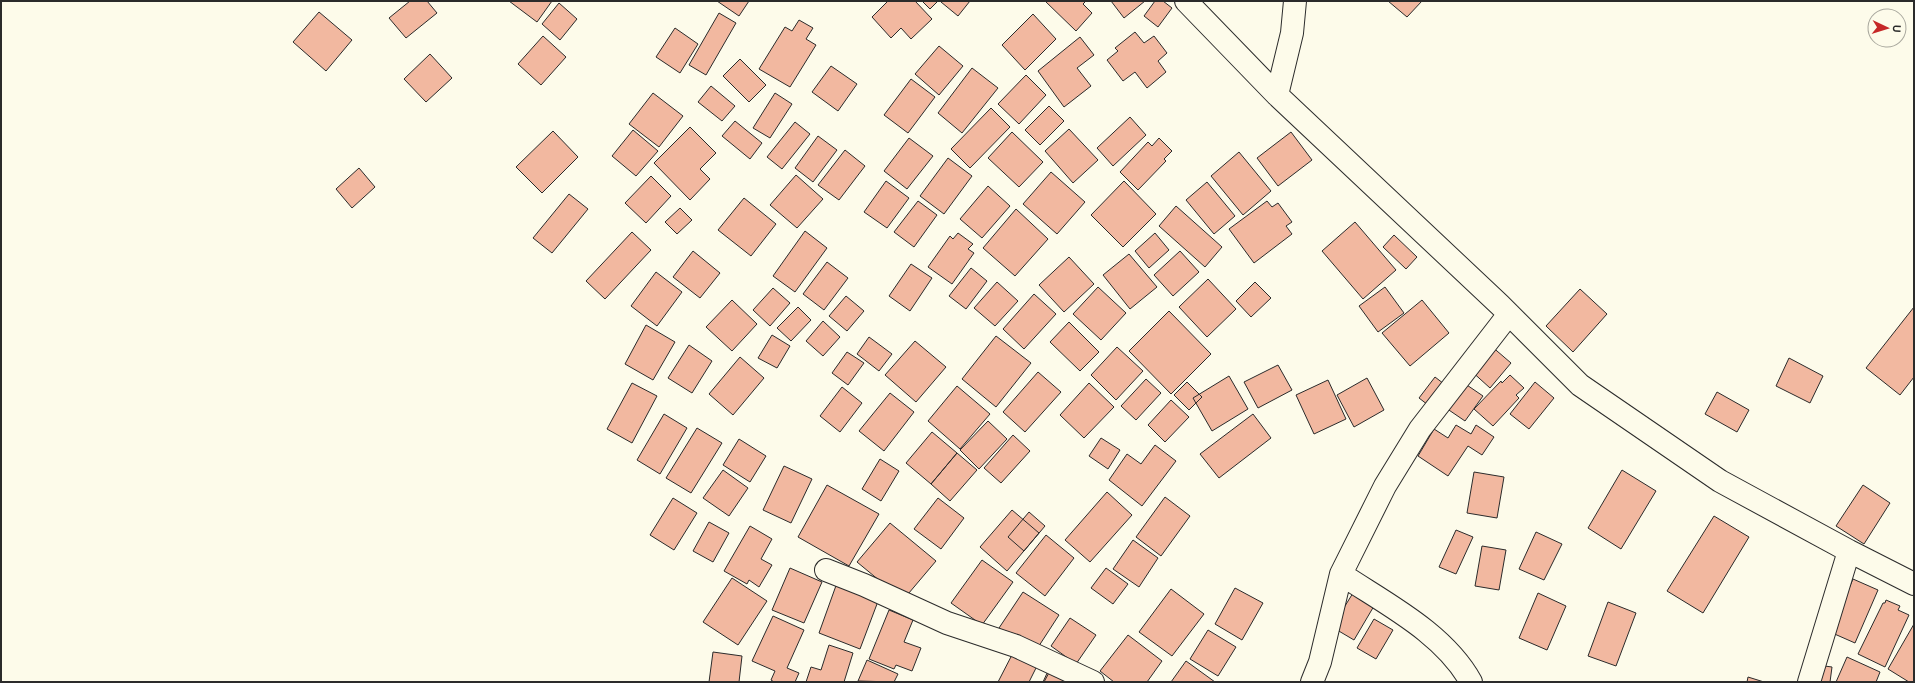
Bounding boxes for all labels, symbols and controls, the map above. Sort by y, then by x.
north arrow [1867,8,1907,48]
text: U [1890,24,1903,33]

